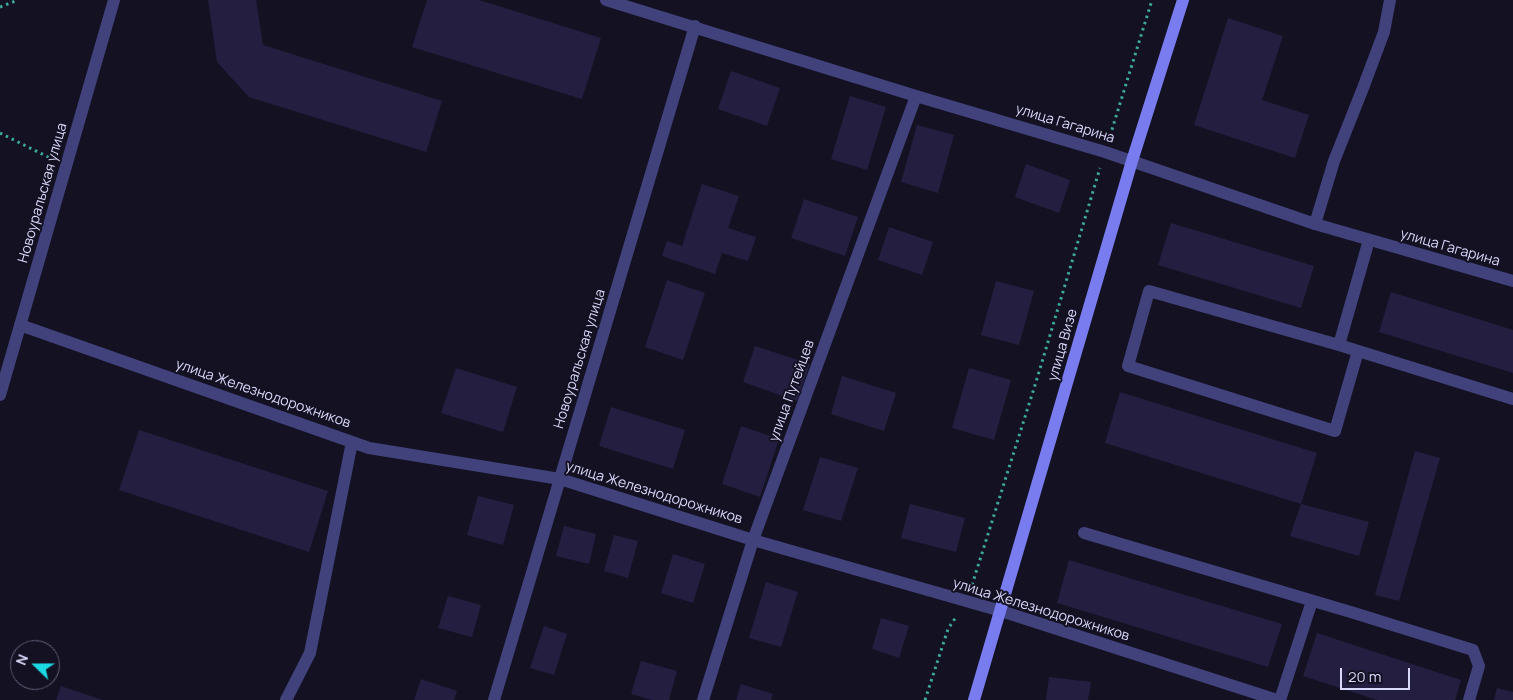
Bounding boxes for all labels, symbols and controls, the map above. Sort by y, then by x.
street label: улица Гагарина [1013,101,1117,147]
street label: Новоуральская улица [15,121,71,265]
street label: улица Гагарина [1398,226,1502,270]
street label: Новоуральская улица [551,287,609,431]
street label: улица Визе [1045,307,1081,383]
street label: улица Путейцев [766,338,818,444]
street label: улица Железнодорожников [173,356,353,432]
street label: улица Железнодорожников [564,458,744,528]
street label: улица Железнодорожников [951,575,1131,645]
north arrow [10,640,60,690]
text: N [11,651,32,668]
scale bar [1343,658,1413,690]
text: 20 m [1348,666,1381,687]

